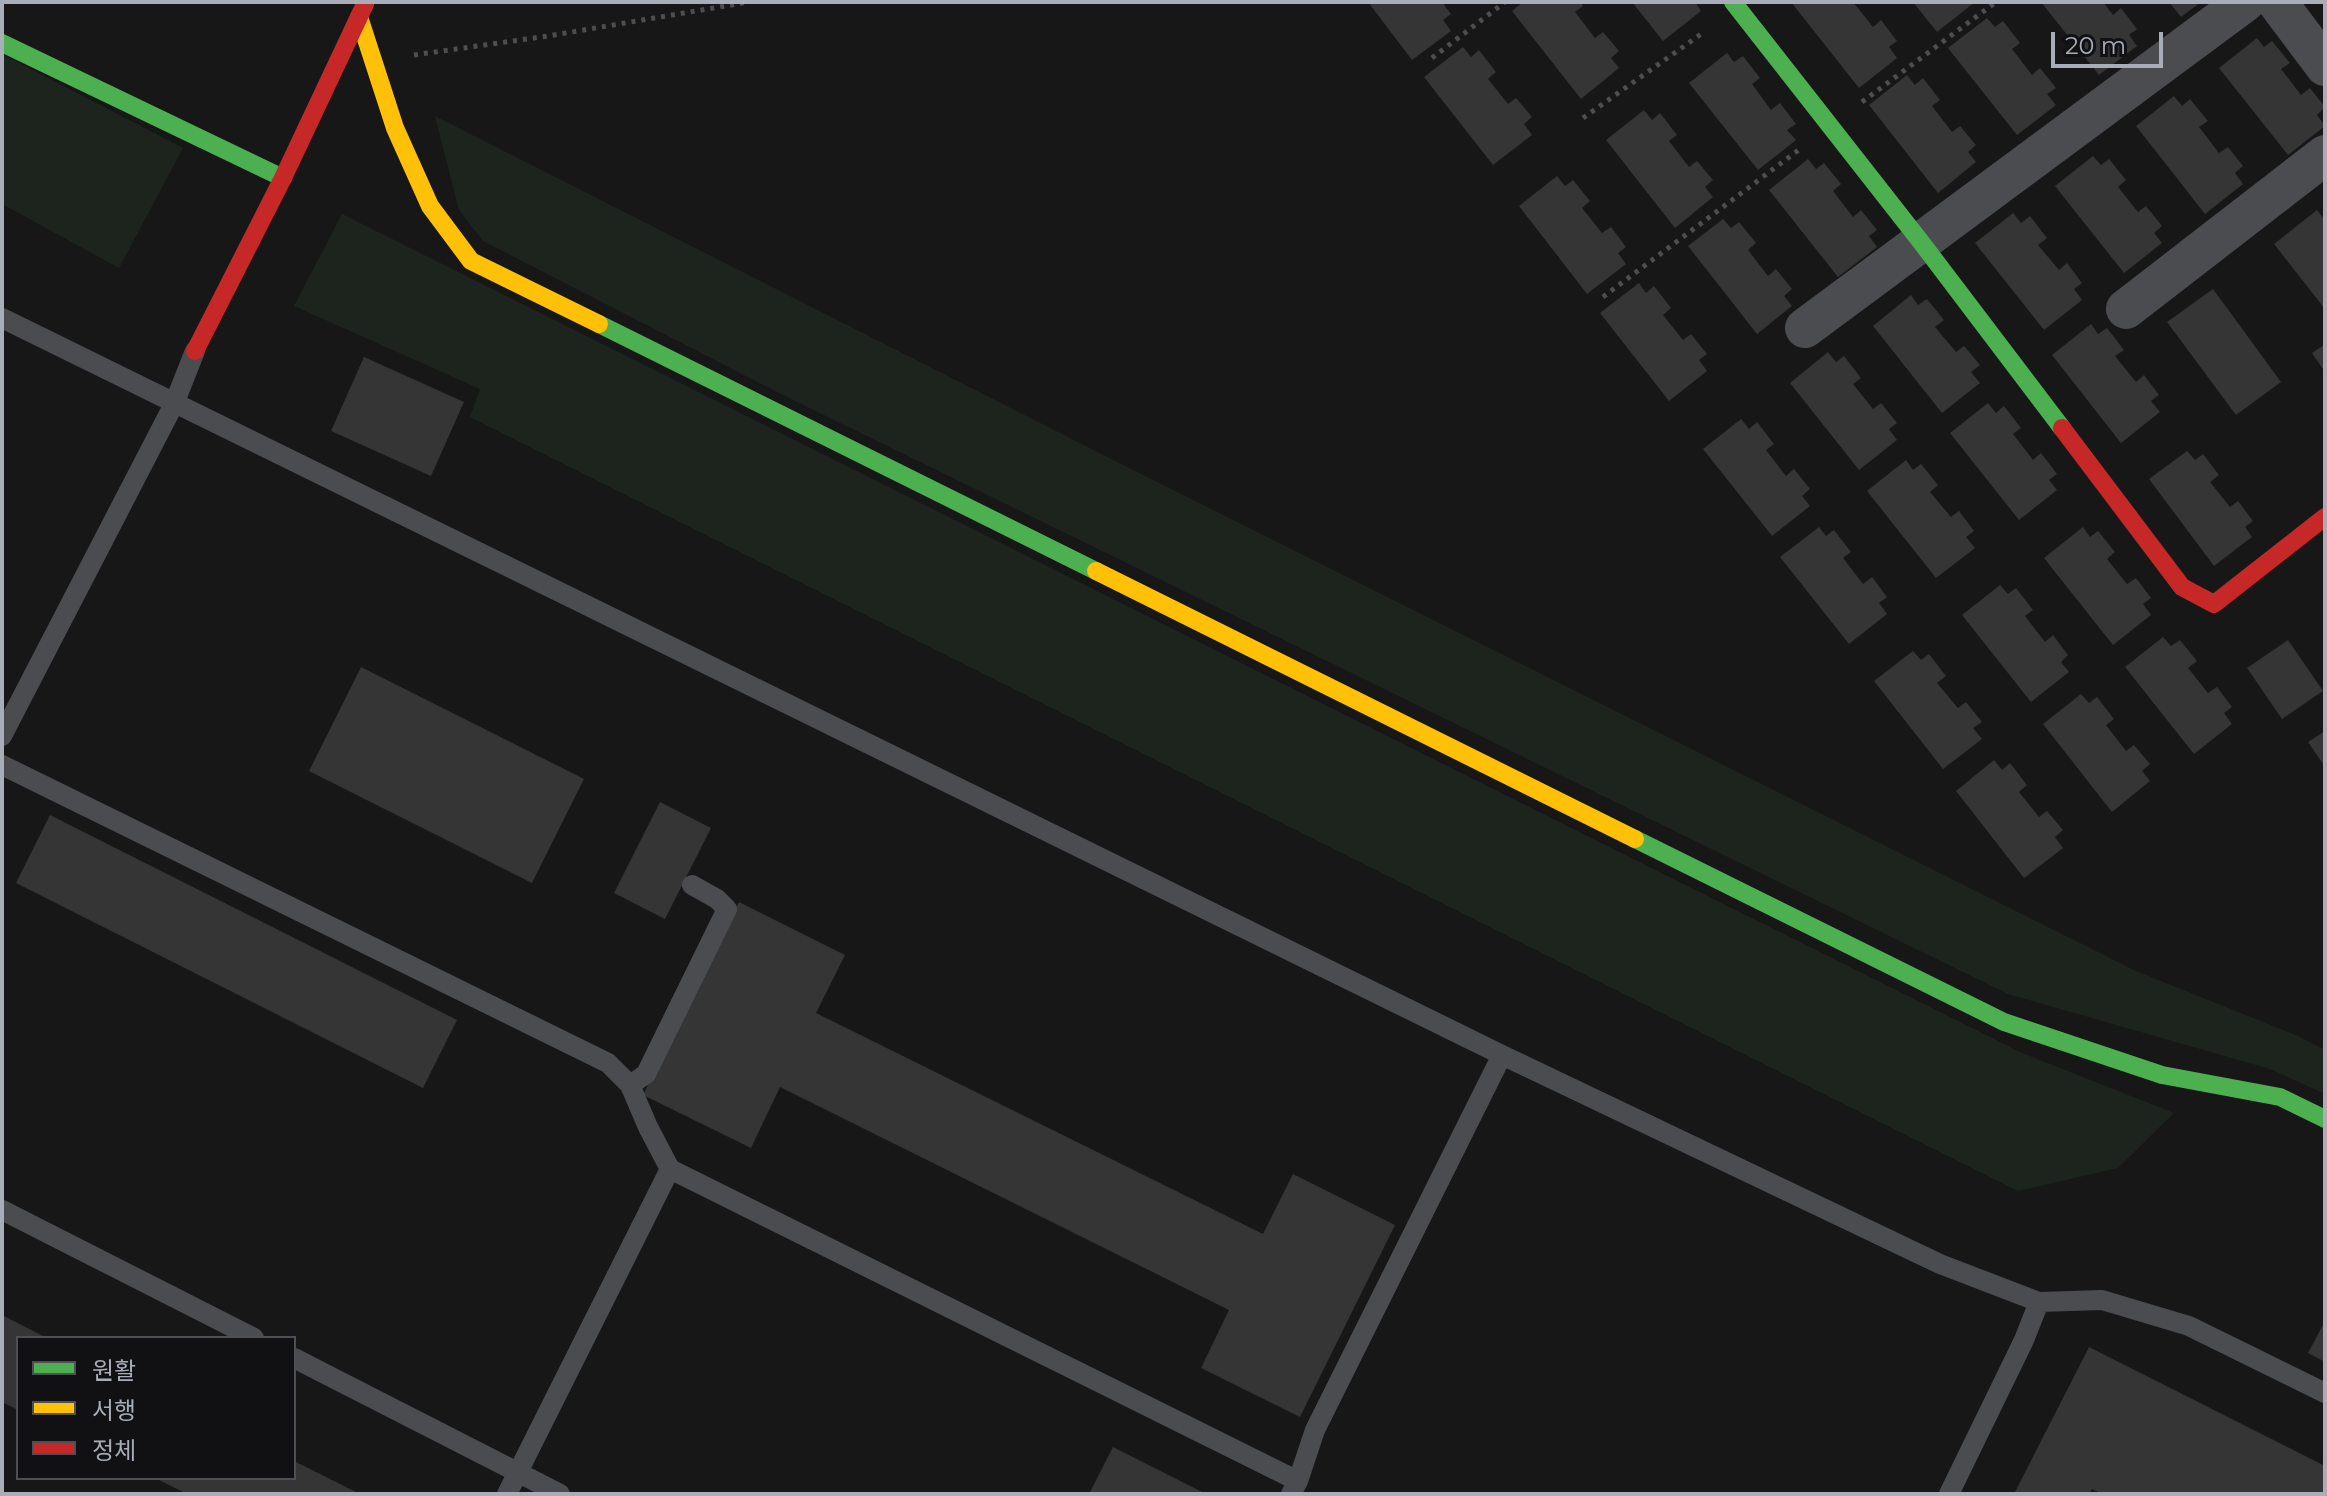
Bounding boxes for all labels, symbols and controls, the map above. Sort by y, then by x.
scale bar [2055,16,2167,66]
text: 20 m [2065,31,2126,60]
legend [16,1336,296,1480]
text: 원활 [92,1356,136,1385]
text: 서행 [92,1396,136,1425]
text: 정체 [92,1436,136,1465]

